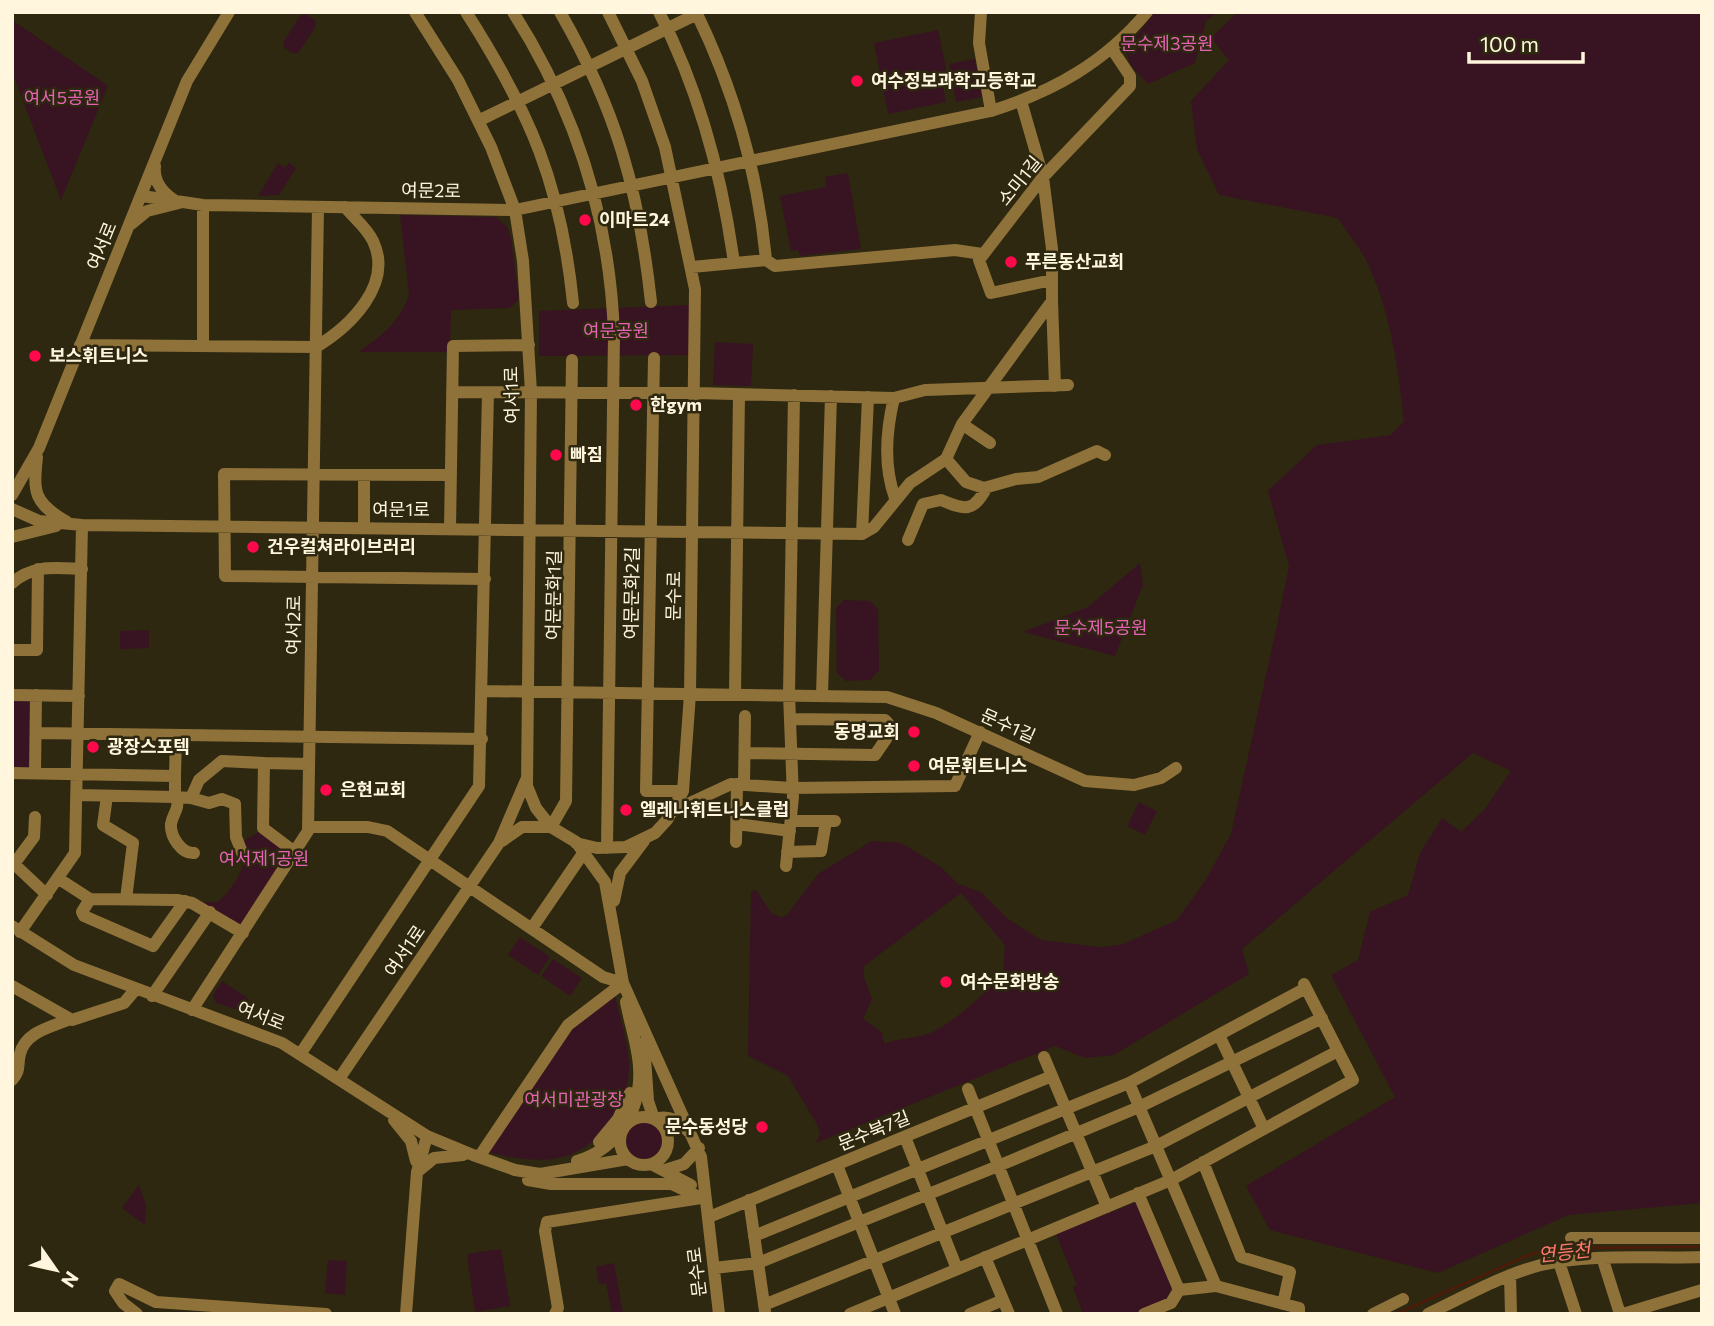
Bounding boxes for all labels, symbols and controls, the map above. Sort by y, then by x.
scale bar [1469,21,1583,65]
text: 100 m [1480,31,1539,56]
park label: 문수제3공원 [1120,32,1214,54]
place label: 여수정보과학고등학교 [871,69,1037,91]
marker: 여수정보과학고등학교 [849,73,865,89]
park label: 여서5공원 [24,86,100,108]
street label: 소미1길 [993,151,1046,210]
street label: 여문2로 [401,178,461,202]
place label: 이마트24 [599,208,670,230]
marker: 이마트24 [577,212,593,228]
street label: 여서로 [82,218,121,273]
place label: 푸른동산교회 [1025,250,1124,272]
marker: 푸른동산교회 [1003,254,1019,270]
park label: 여문공원 [583,319,649,341]
place label: 보스휘트니스 [49,344,148,366]
marker: 보스휘트니스 [27,348,43,364]
street label: 여서1로 [500,366,522,424]
place label: 한gym [650,393,702,415]
marker: 한gym [628,397,644,413]
place label: 빠짐 [570,443,603,465]
marker: 빠짐 [548,447,564,463]
street label: 여문1로 [372,498,430,520]
place label: 건우컬쳐라이브러리 [267,535,416,557]
marker: 건우컬쳐라이브러리 [245,539,261,555]
street label: 여문문화2길 [619,546,643,640]
street label: 여문문화1길 [541,550,565,640]
street label: 문수로 [662,571,684,621]
street label: 여서2로 [281,595,305,655]
park label: 문수제5공원 [1054,616,1148,638]
street label: 문수1길 [978,703,1039,747]
place label: 동명교회 [834,720,900,742]
marker: 동명교회 [906,724,922,740]
place label: 광장스포텍 [107,735,190,757]
marker: 광장스포텍 [85,739,101,755]
place label: 여문휘트니스 [928,754,1027,776]
marker: 여문휘트니스 [906,758,922,774]
place label: 은현교회 [340,778,406,800]
marker: 은현교회 [318,782,334,798]
place label: 엘레나휘트니스클럽 [640,798,789,820]
marker: 엘레나휘트니스클럽 [618,802,634,818]
park label: 여서제1공원 [219,847,309,869]
street label: 여서1로 [379,921,429,980]
place label: 여수문화방송 [960,970,1059,992]
marker: 여수문화방송 [938,974,954,990]
street label: 여서로 [234,996,288,1034]
park label: 여서미관광장 [524,1088,624,1110]
street label: 문수북7길 [834,1106,913,1154]
place label: 문수동성당 [665,1115,748,1137]
marker: 문수동성당 [754,1119,770,1135]
north arrow [21,1235,91,1305]
water label: 연등천 [1537,1237,1593,1266]
street label: 문수로 [682,1246,710,1298]
text: N [57,1267,84,1292]

